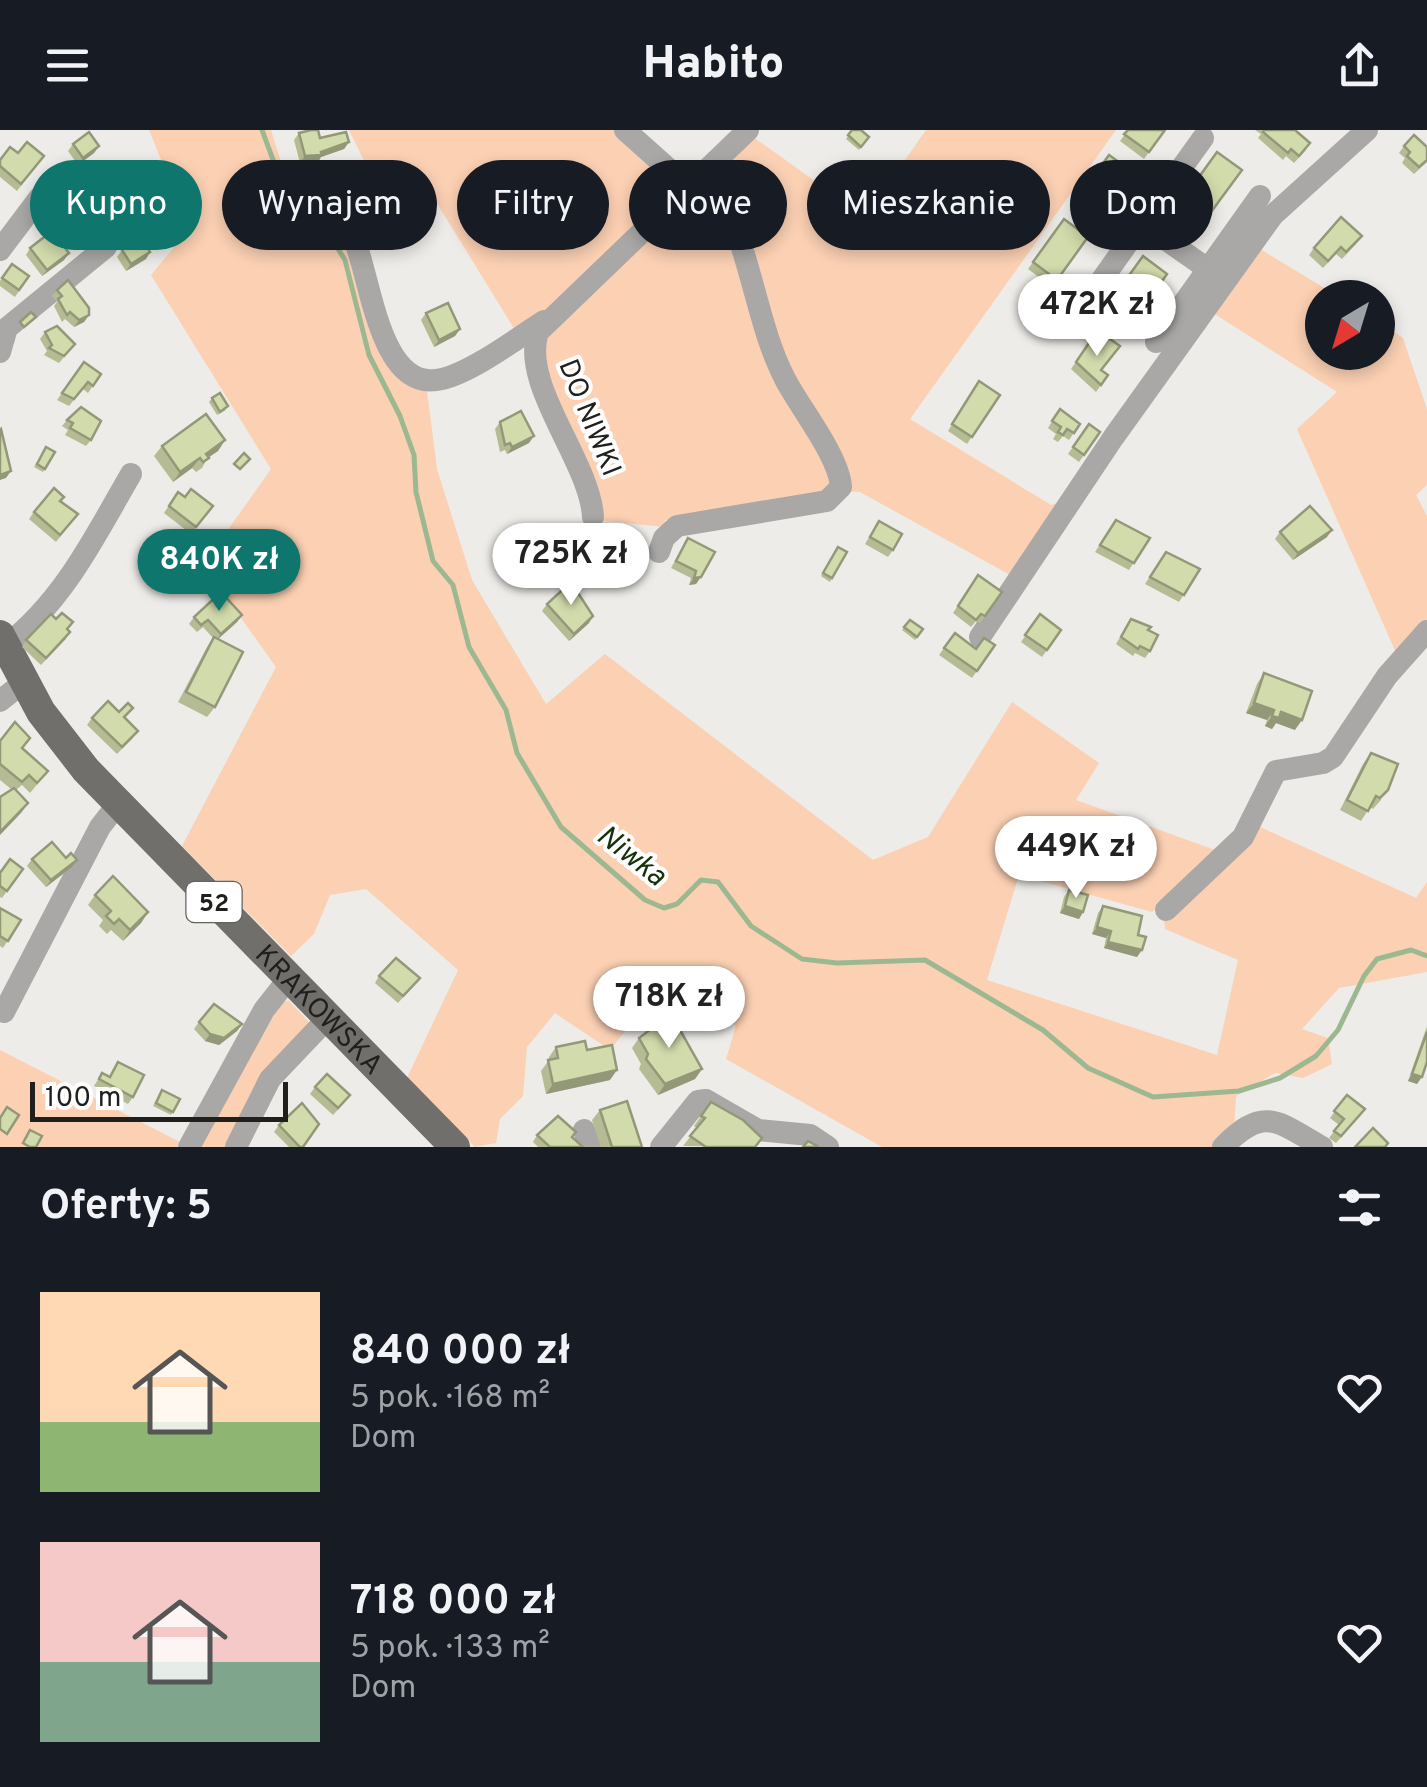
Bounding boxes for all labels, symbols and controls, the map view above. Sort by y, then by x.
text: Habito [643,37,784,94]
icon: menu [40,38,95,93]
icon: share [1332,38,1387,93]
chip: Kupno [30,160,202,250]
chip: Wynajem [222,160,437,250]
chip: Filtry [457,160,609,250]
chip: Nowe [629,160,787,250]
chip: Mieszkanie [807,160,1050,250]
chip: Dom [1070,160,1213,250]
pin: 472K zł [1005,274,1189,359]
north arrow [1305,280,1395,370]
map controls [1305,280,1395,370]
text: 472K zł [1040,286,1154,326]
street label: DO NIWKI [548,354,628,482]
pin: 725K zł [479,523,663,608]
pin: 840K zł [127,529,311,614]
text: 725K zł [514,535,628,575]
text: 840K zł [159,541,279,581]
pin: 449K zł [984,816,1168,901]
water label: Niwka [588,818,673,896]
text: 449K zł [1017,828,1135,868]
road number: 52 [186,882,242,922]
street label: KRAKOWSKA [246,938,390,1084]
pin: 718K zł [577,966,761,1051]
text: 718K zł [615,978,723,1018]
scale bar [30,1077,288,1121]
text: 100 m [45,1081,121,1117]
icon: filters [1332,1180,1387,1235]
text: Oferty: 5 [40,1181,212,1234]
text: 840 000 zł [350,1326,570,1379]
icon: home [120,1332,240,1452]
icon: heart [1332,1365,1387,1420]
text: 5 pok. · 168 m² [350,1379,550,1419]
text: Dom [350,1419,416,1459]
text: 718 000 zł [350,1576,556,1629]
icon: home [120,1582,240,1702]
icon: heart [1332,1615,1387,1670]
text: 5 pok. · 133 m² [350,1629,550,1669]
text: Dom [350,1669,416,1709]

